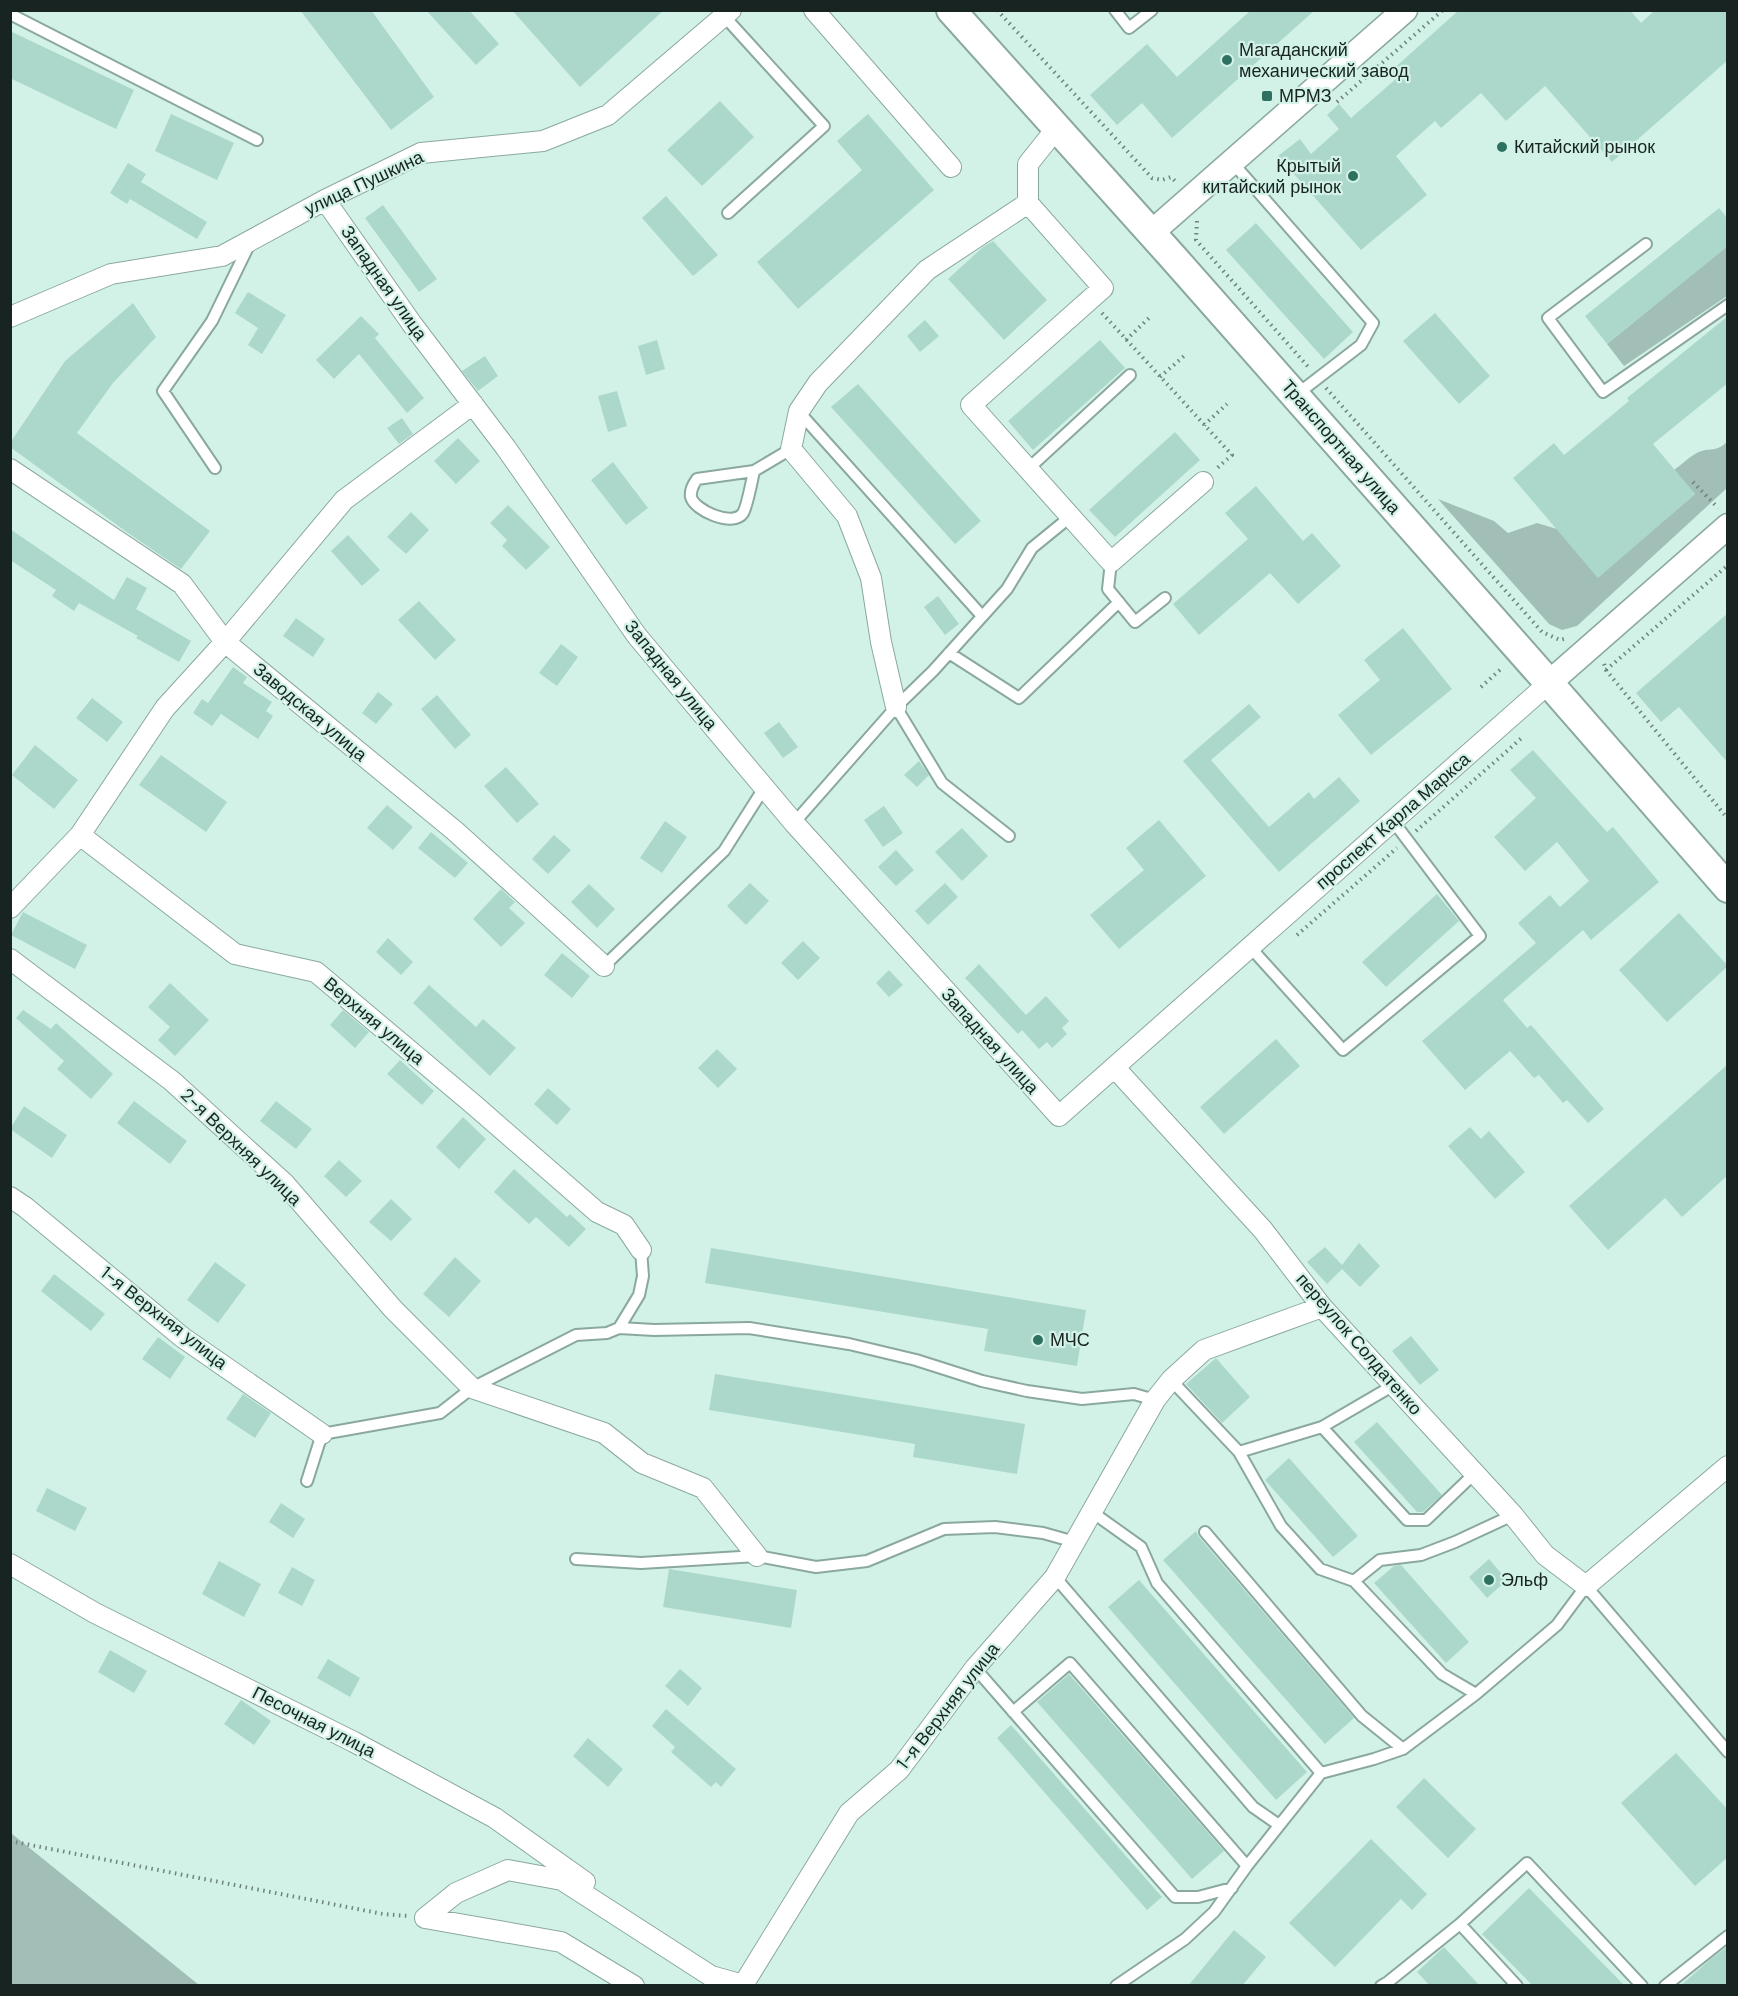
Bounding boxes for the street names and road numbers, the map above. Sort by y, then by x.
street label: улица Пушкина [301,145,428,221]
street label: Западная улица [335,221,433,346]
street label: Транспортная улица [1276,375,1407,520]
street label: Западная улица [619,615,723,736]
street label: Заводская улица [248,657,373,767]
street label: проспект Карла Маркса [1311,747,1476,895]
street label: Верхняя улица [319,972,430,1071]
street label: Западная улица [936,983,1045,1100]
street label: 2-я Верхняя улица [175,1083,307,1212]
street label: 1-я Верхняя улица [96,1261,233,1376]
street label: переулок Солдатенко [1291,1268,1427,1420]
street label: 1-я Верхняя улица [891,1637,1006,1774]
street label: Песочная улица [248,1681,381,1764]

